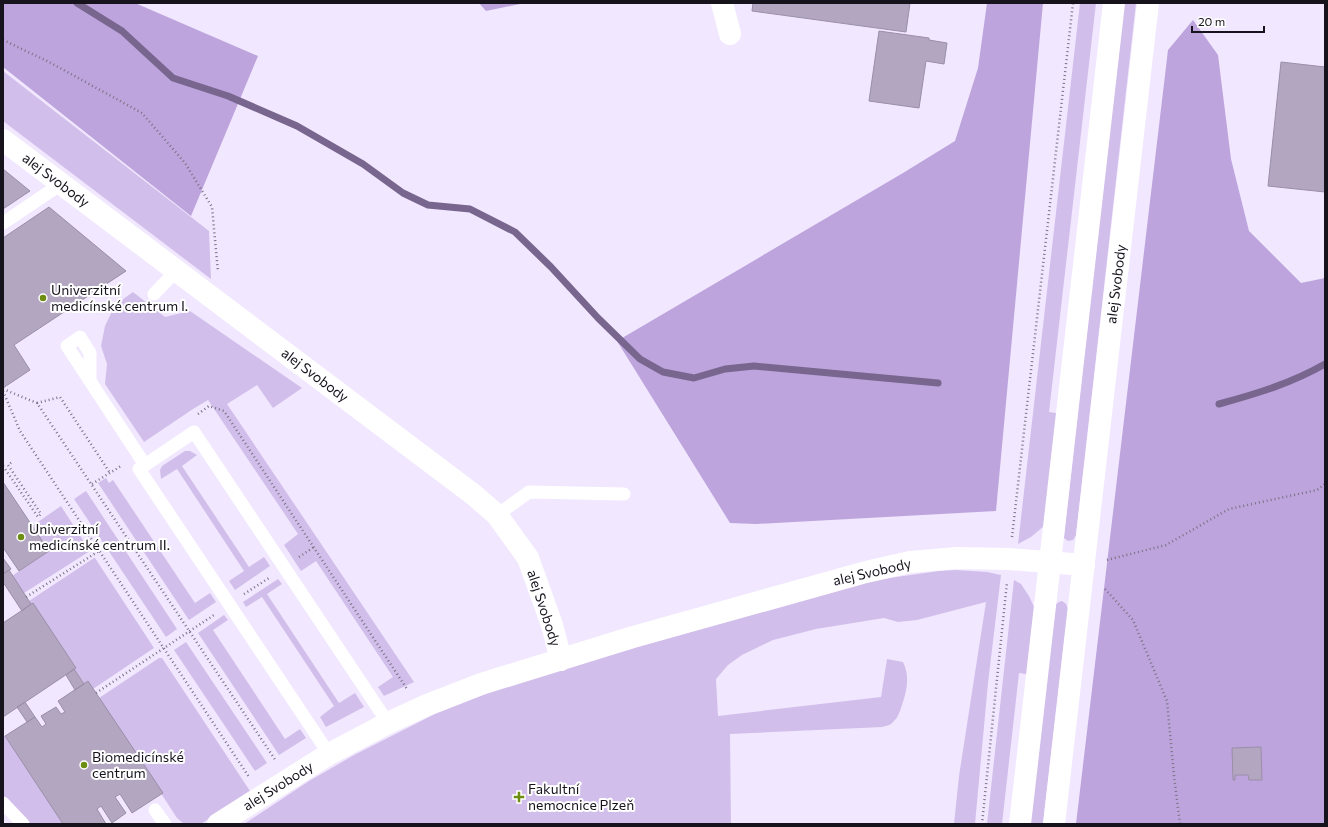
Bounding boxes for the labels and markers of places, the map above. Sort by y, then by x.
place label: Univerzitní medicínské centrum I. [51,281,188,314]
marker: Univerzitní medicínské centrum I. [38,293,48,303]
place label: Univerzitní medicínské centrum II. [29,520,170,553]
marker: Univerzitní medicínské centrum II. [16,532,26,542]
place label: Biomedicínské centrum [92,748,184,781]
marker: Biomedicínské centrum [79,760,89,770]
place label: Fakultní nemocnice Plzeň [528,780,634,813]
marker: Fakultní nemocnice Plzeň [513,791,525,803]

